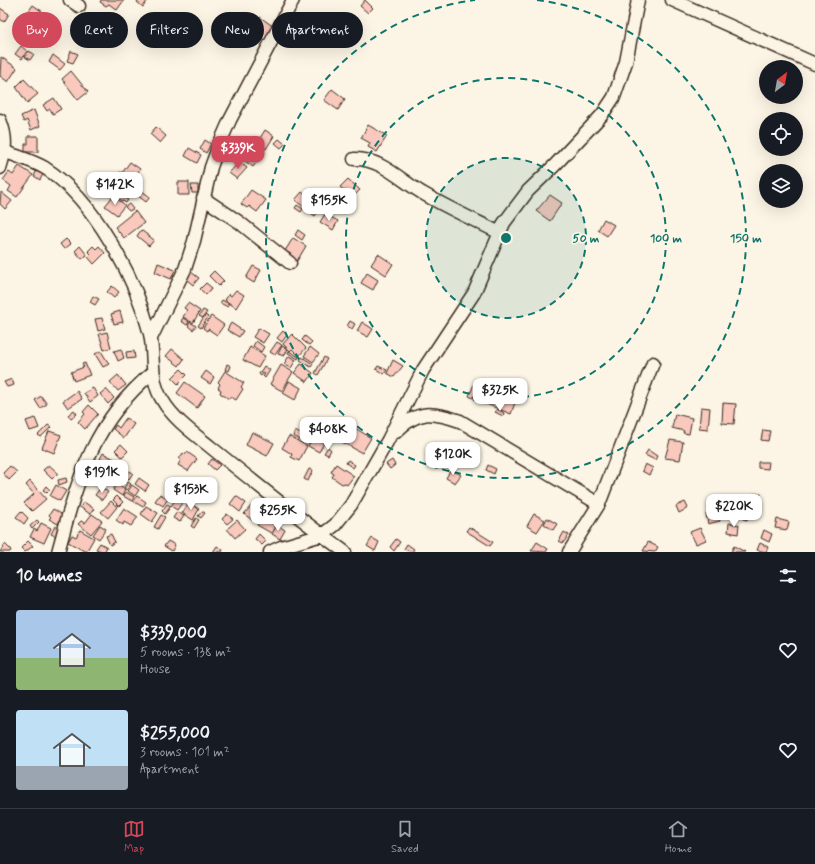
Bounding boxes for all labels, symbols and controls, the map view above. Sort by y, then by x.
chip: Buy [12,12,62,48]
chip: Rent [70,12,128,48]
chip: Filters [136,12,203,48]
chip: New [211,12,264,48]
chip: Apartment [272,12,363,48]
north arrow [759,60,803,104]
map controls [759,60,803,208]
button: locate [759,112,803,156]
pin: $339K [210,136,266,170]
text: $339K [220,140,256,157]
button: layers [759,164,803,208]
pin: $142K [87,172,143,206]
text: $142K [96,176,134,193]
pin: $155K [301,188,357,222]
text: $155K [311,192,347,209]
centre of rings [499,231,513,245]
text: 50 m [573,231,600,247]
text: 100 m [650,231,683,247]
text: 150 m [730,231,762,247]
pin: $325K [472,378,528,412]
text: $325K [482,382,518,399]
pin: $408K [300,417,356,451]
text: $408K [309,421,347,438]
pin: $120K [425,442,481,476]
text: $120K [434,446,472,463]
pin: $191K [74,460,130,494]
text: $191K [84,464,120,481]
pin: $153K [163,477,219,511]
text: $153K [174,481,208,498]
pin: $220K [706,494,762,528]
pin: $255K [250,498,306,532]
text: $220K [715,498,753,515]
text: $255K [259,502,297,519]
text: 10 homes [16,565,82,587]
icon: filters [777,565,799,587]
text: $339,000 [140,622,207,644]
icon: home [48,626,96,674]
icon: heart [777,639,799,661]
text: 5 rooms · 138 m² [140,644,231,661]
text: House [140,661,171,678]
text: $255,000 [140,722,210,744]
icon: home [48,726,96,774]
icon: heart [777,739,799,761]
text: 3 rooms · 101 m² [140,744,229,761]
text: Apartment [140,761,199,778]
tab: Map [123,818,145,856]
tab: Saved [391,818,419,856]
tab: Home [665,818,692,856]

